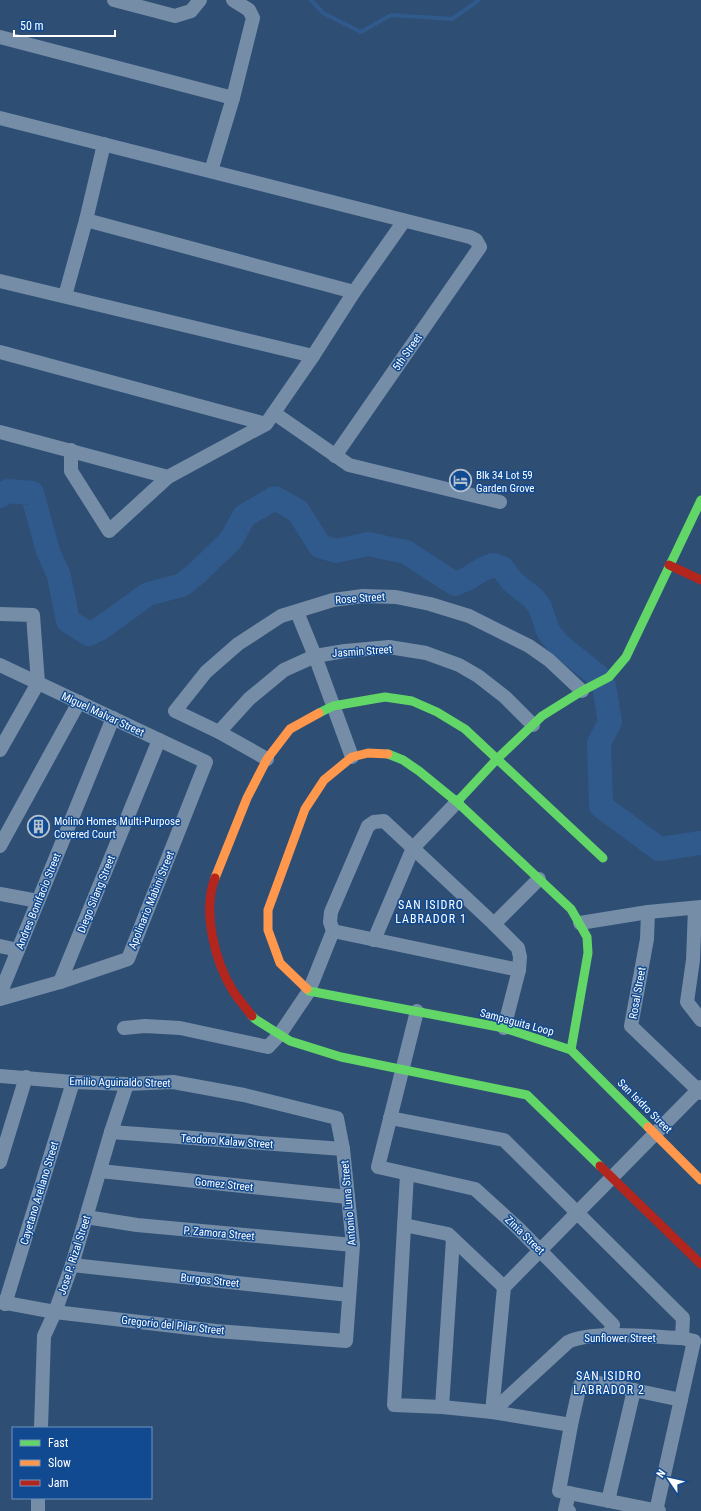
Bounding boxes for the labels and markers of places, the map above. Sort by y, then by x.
hotel icon: Blk 34 Lot 59 Garden Grove [448,468,474,494]
place label: Blk 34 Lot 59 Garden Grove [476,469,534,495]
building icon: Molino Homes Multi-Purpose Covered Court [26,814,52,840]
place label: Molino Homes Multi-Purpose Covered Court [54,815,180,841]

